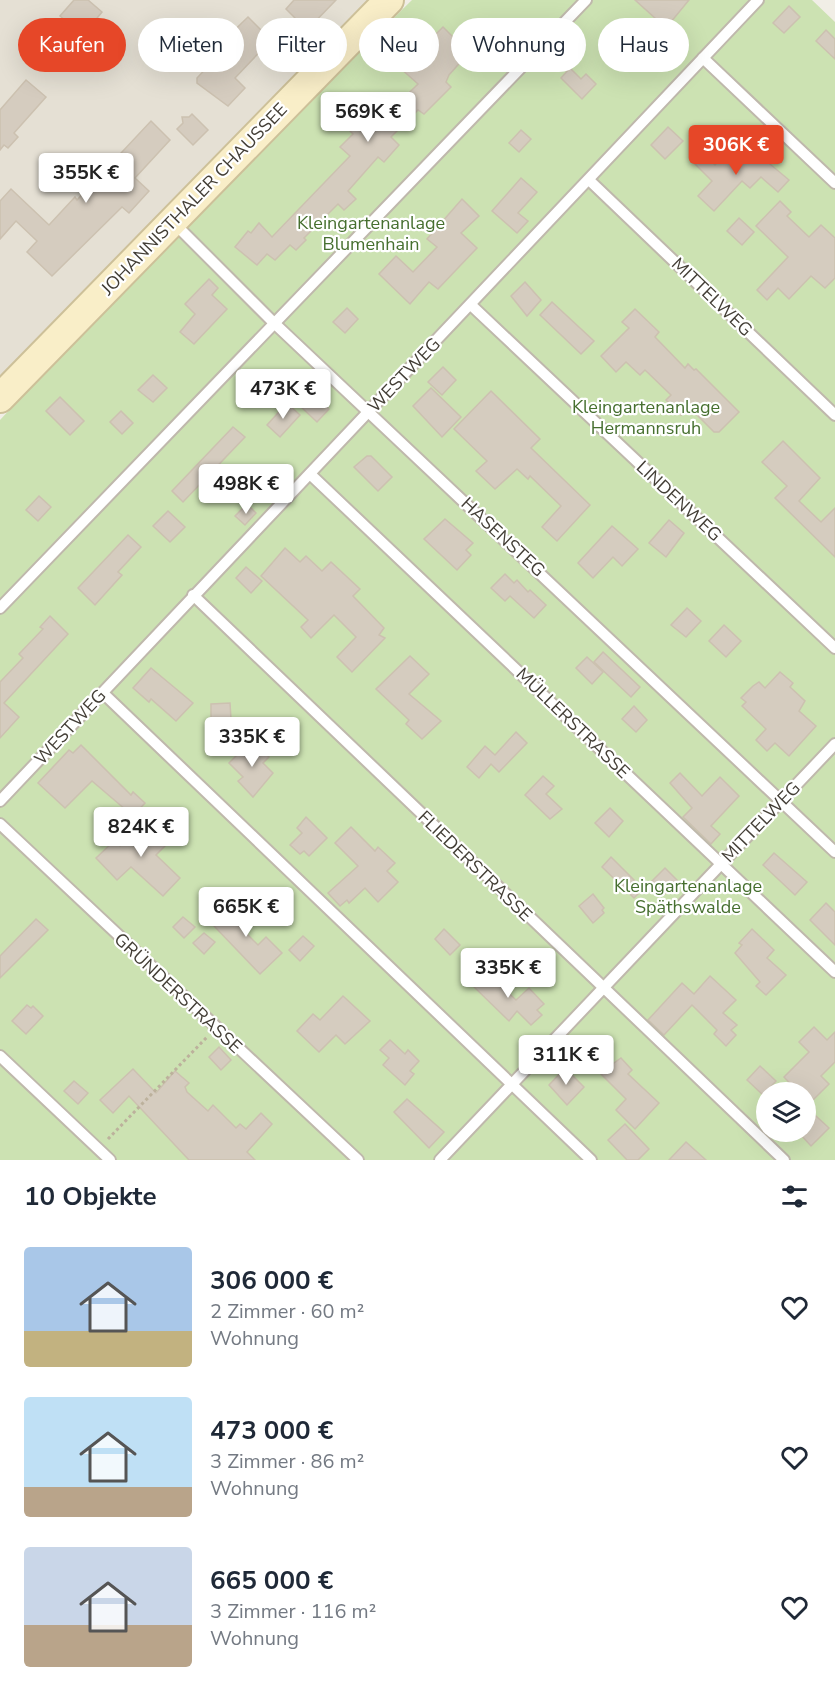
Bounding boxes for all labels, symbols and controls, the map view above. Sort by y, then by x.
chip: Kaufen [18,18,126,72]
chip: Mieten [138,18,244,72]
chip: Filter [256,18,347,72]
chip: Neu [359,18,439,72]
chip: Wohnung [451,18,586,72]
chip: Haus [598,18,689,72]
pin: 569K € [319,92,417,143]
street label: JOHANNISTHALER CHAUSSEE [95,98,292,301]
text: 569K € [335,98,401,125]
pin: 306K € [687,125,785,176]
text: 306K € [703,131,769,158]
pin: 355K € [37,153,135,204]
text: 355K € [53,159,119,186]
park label: Kleingartenanlage Blumenhain [297,211,445,256]
street label: MITTELWEG [666,252,758,342]
street label: WESTWEG [362,332,446,418]
pin: 473K € [234,369,332,420]
text: 473K € [250,375,316,402]
park label: Kleingartenanlage Hermannsruh [572,395,720,440]
street label: LINDENWEG [631,455,727,547]
pin: 498K € [197,464,295,515]
text: 498K € [213,470,279,497]
street label: HASENSTEG [456,492,550,582]
street label: MÜLLERSTRASSE [511,662,635,784]
street label: WESTWEG [29,684,111,770]
pin: 335K € [203,717,301,768]
text: 335K € [219,723,285,750]
street label: MITTELWEG [716,776,806,868]
street label: FLIEDERSTRASSE [413,805,537,927]
pin: 824K € [92,807,190,858]
text: 824K € [108,813,174,840]
park label: Kleingartenanlage Späthswalde [614,874,762,919]
pin: 665K € [197,887,295,938]
text: 665K € [213,893,279,920]
street label: GRÜNDERSTRASSE [109,927,247,1059]
pin: 335K € [459,948,557,999]
text: 335K € [475,954,541,981]
pin: 311K € [517,1035,615,1086]
text: 311K € [533,1041,599,1068]
map controls [756,1082,816,1142]
button: layers [756,1082,816,1142]
text: 10 Objekte [24,1179,157,1214]
icon: filters [778,1180,811,1213]
text: 306 000 € [210,1263,333,1298]
icon: home [72,1271,144,1343]
icon: heart [778,1291,811,1324]
text: 2 Zimmer · 60 m² [210,1298,364,1325]
text: Wohnung [210,1325,299,1352]
text: 473 000 € [210,1413,333,1448]
icon: home [72,1421,144,1493]
icon: heart [778,1441,811,1474]
text: 3 Zimmer · 86 m² [210,1448,364,1475]
text: Wohnung [210,1475,299,1502]
text: 665 000 € [210,1563,333,1598]
icon: home [72,1571,144,1643]
icon: heart [778,1591,811,1624]
text: 3 Zimmer · 116 m² [210,1598,376,1625]
text: Wohnung [210,1625,299,1652]

